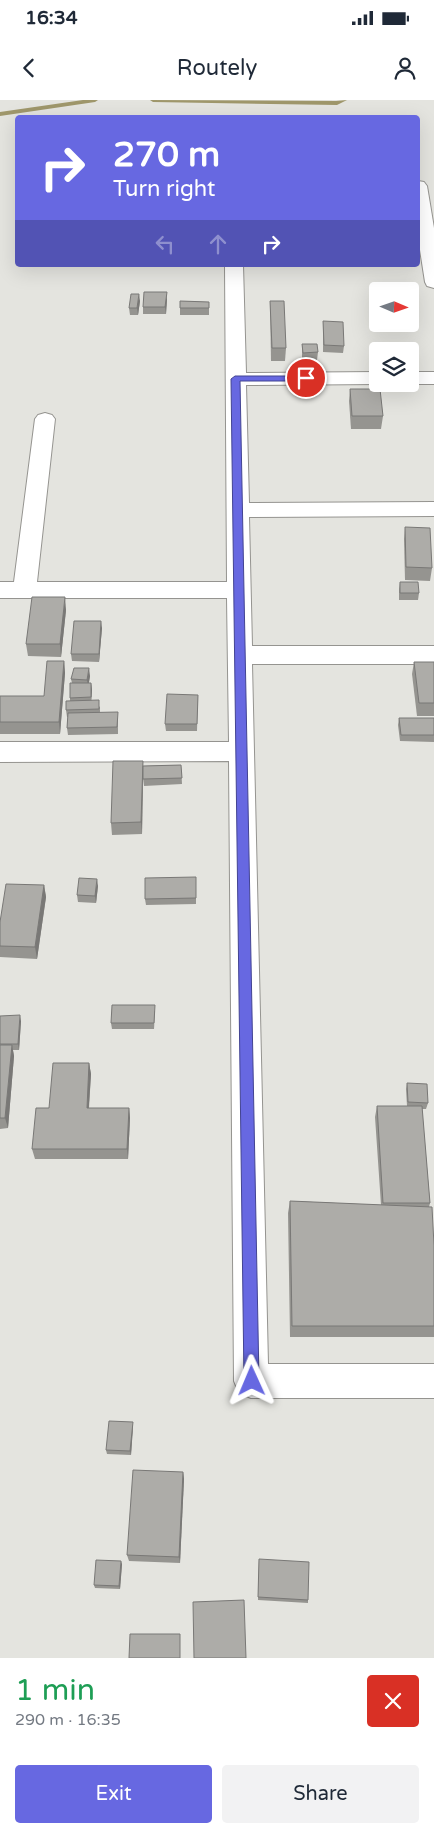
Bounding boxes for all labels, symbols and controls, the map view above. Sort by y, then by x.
text: 16:34 [25,7,78,29]
icon: back [15,54,43,82]
icon: person [391,54,419,82]
text: Routely [177,55,257,81]
text: 270 m [113,134,220,176]
icon: right [30,135,95,200]
text: Turn right [113,176,215,202]
icon: left [151,230,179,258]
icon: ahead [204,230,232,258]
icon: right [257,230,285,258]
north arrow [369,282,419,332]
map controls [369,282,419,392]
button: layers [369,342,419,392]
pin [285,357,327,399]
icon: arrive [292,364,320,392]
position arrow [225,1354,277,1406]
text: 1 min [15,1672,95,1709]
button: close [367,1675,419,1727]
text: 290 m · 16:35 [15,1710,121,1730]
button: Exit [15,1765,212,1823]
button: Share [222,1765,419,1823]

